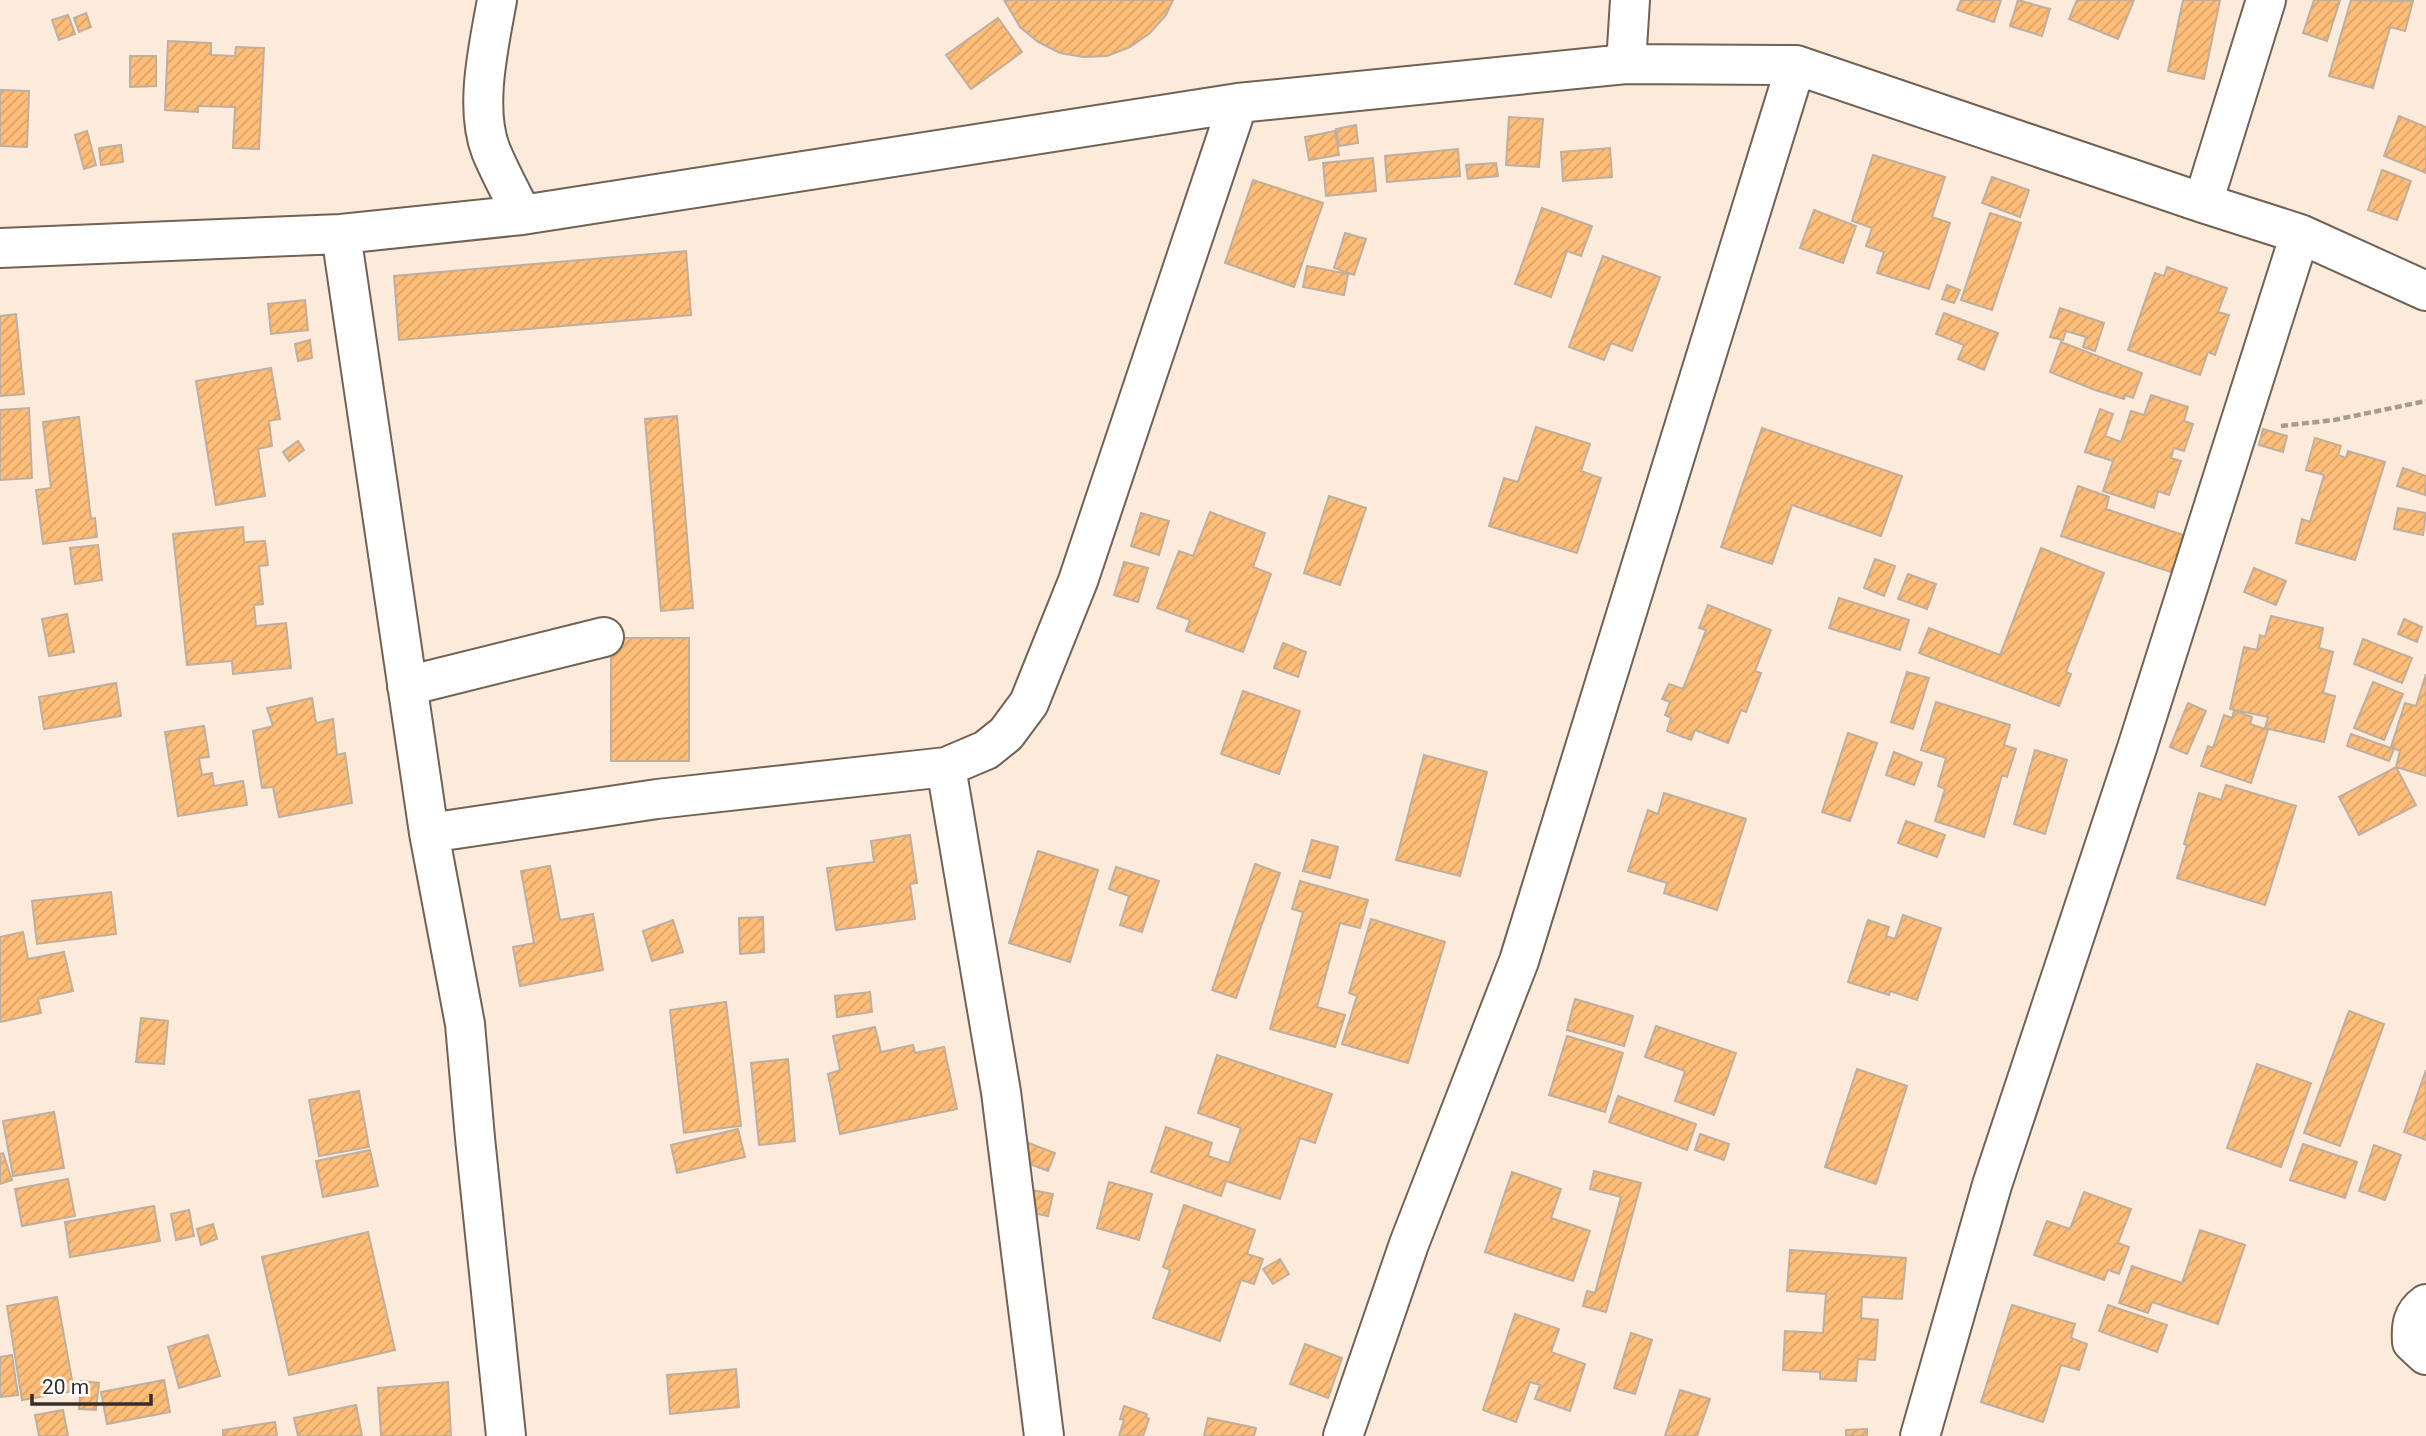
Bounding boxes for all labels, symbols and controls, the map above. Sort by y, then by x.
scale bar [32,1362,150,1406]
text: 20 m [42,1375,89,1399]

